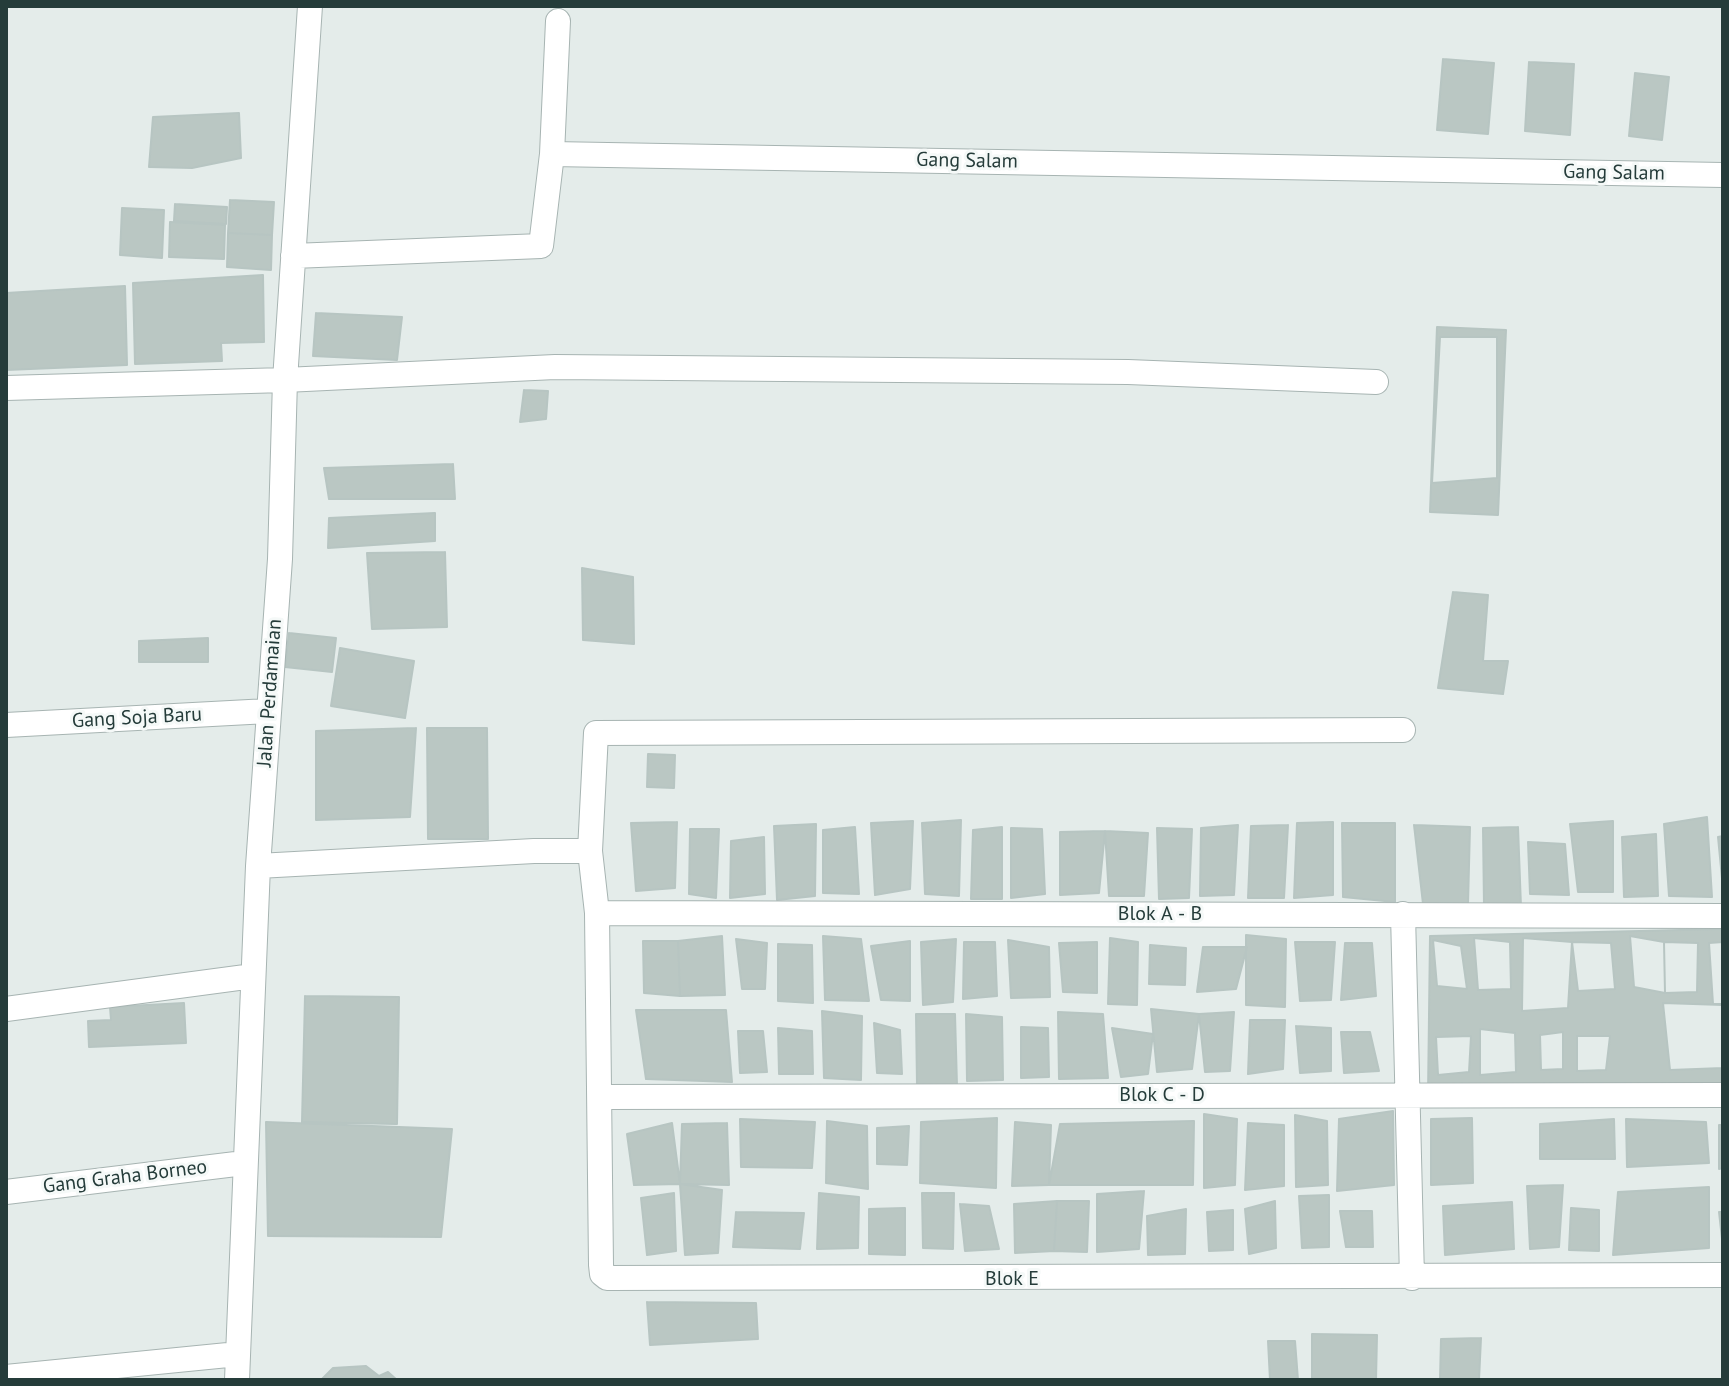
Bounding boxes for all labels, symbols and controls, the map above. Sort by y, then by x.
street label: Gang Salam [916,148,1018,174]
street label: Gang Salam [1563,160,1665,186]
street label: Jalan Perdamaian [253,618,287,768]
street label: Gang Soja Baru [71,703,203,733]
street label: Blok A - B [1118,902,1202,926]
street label: Blok C - D [1119,1083,1205,1107]
street label: Gang Graha Borneo [42,1155,208,1199]
street label: Blok E [985,1267,1039,1291]

